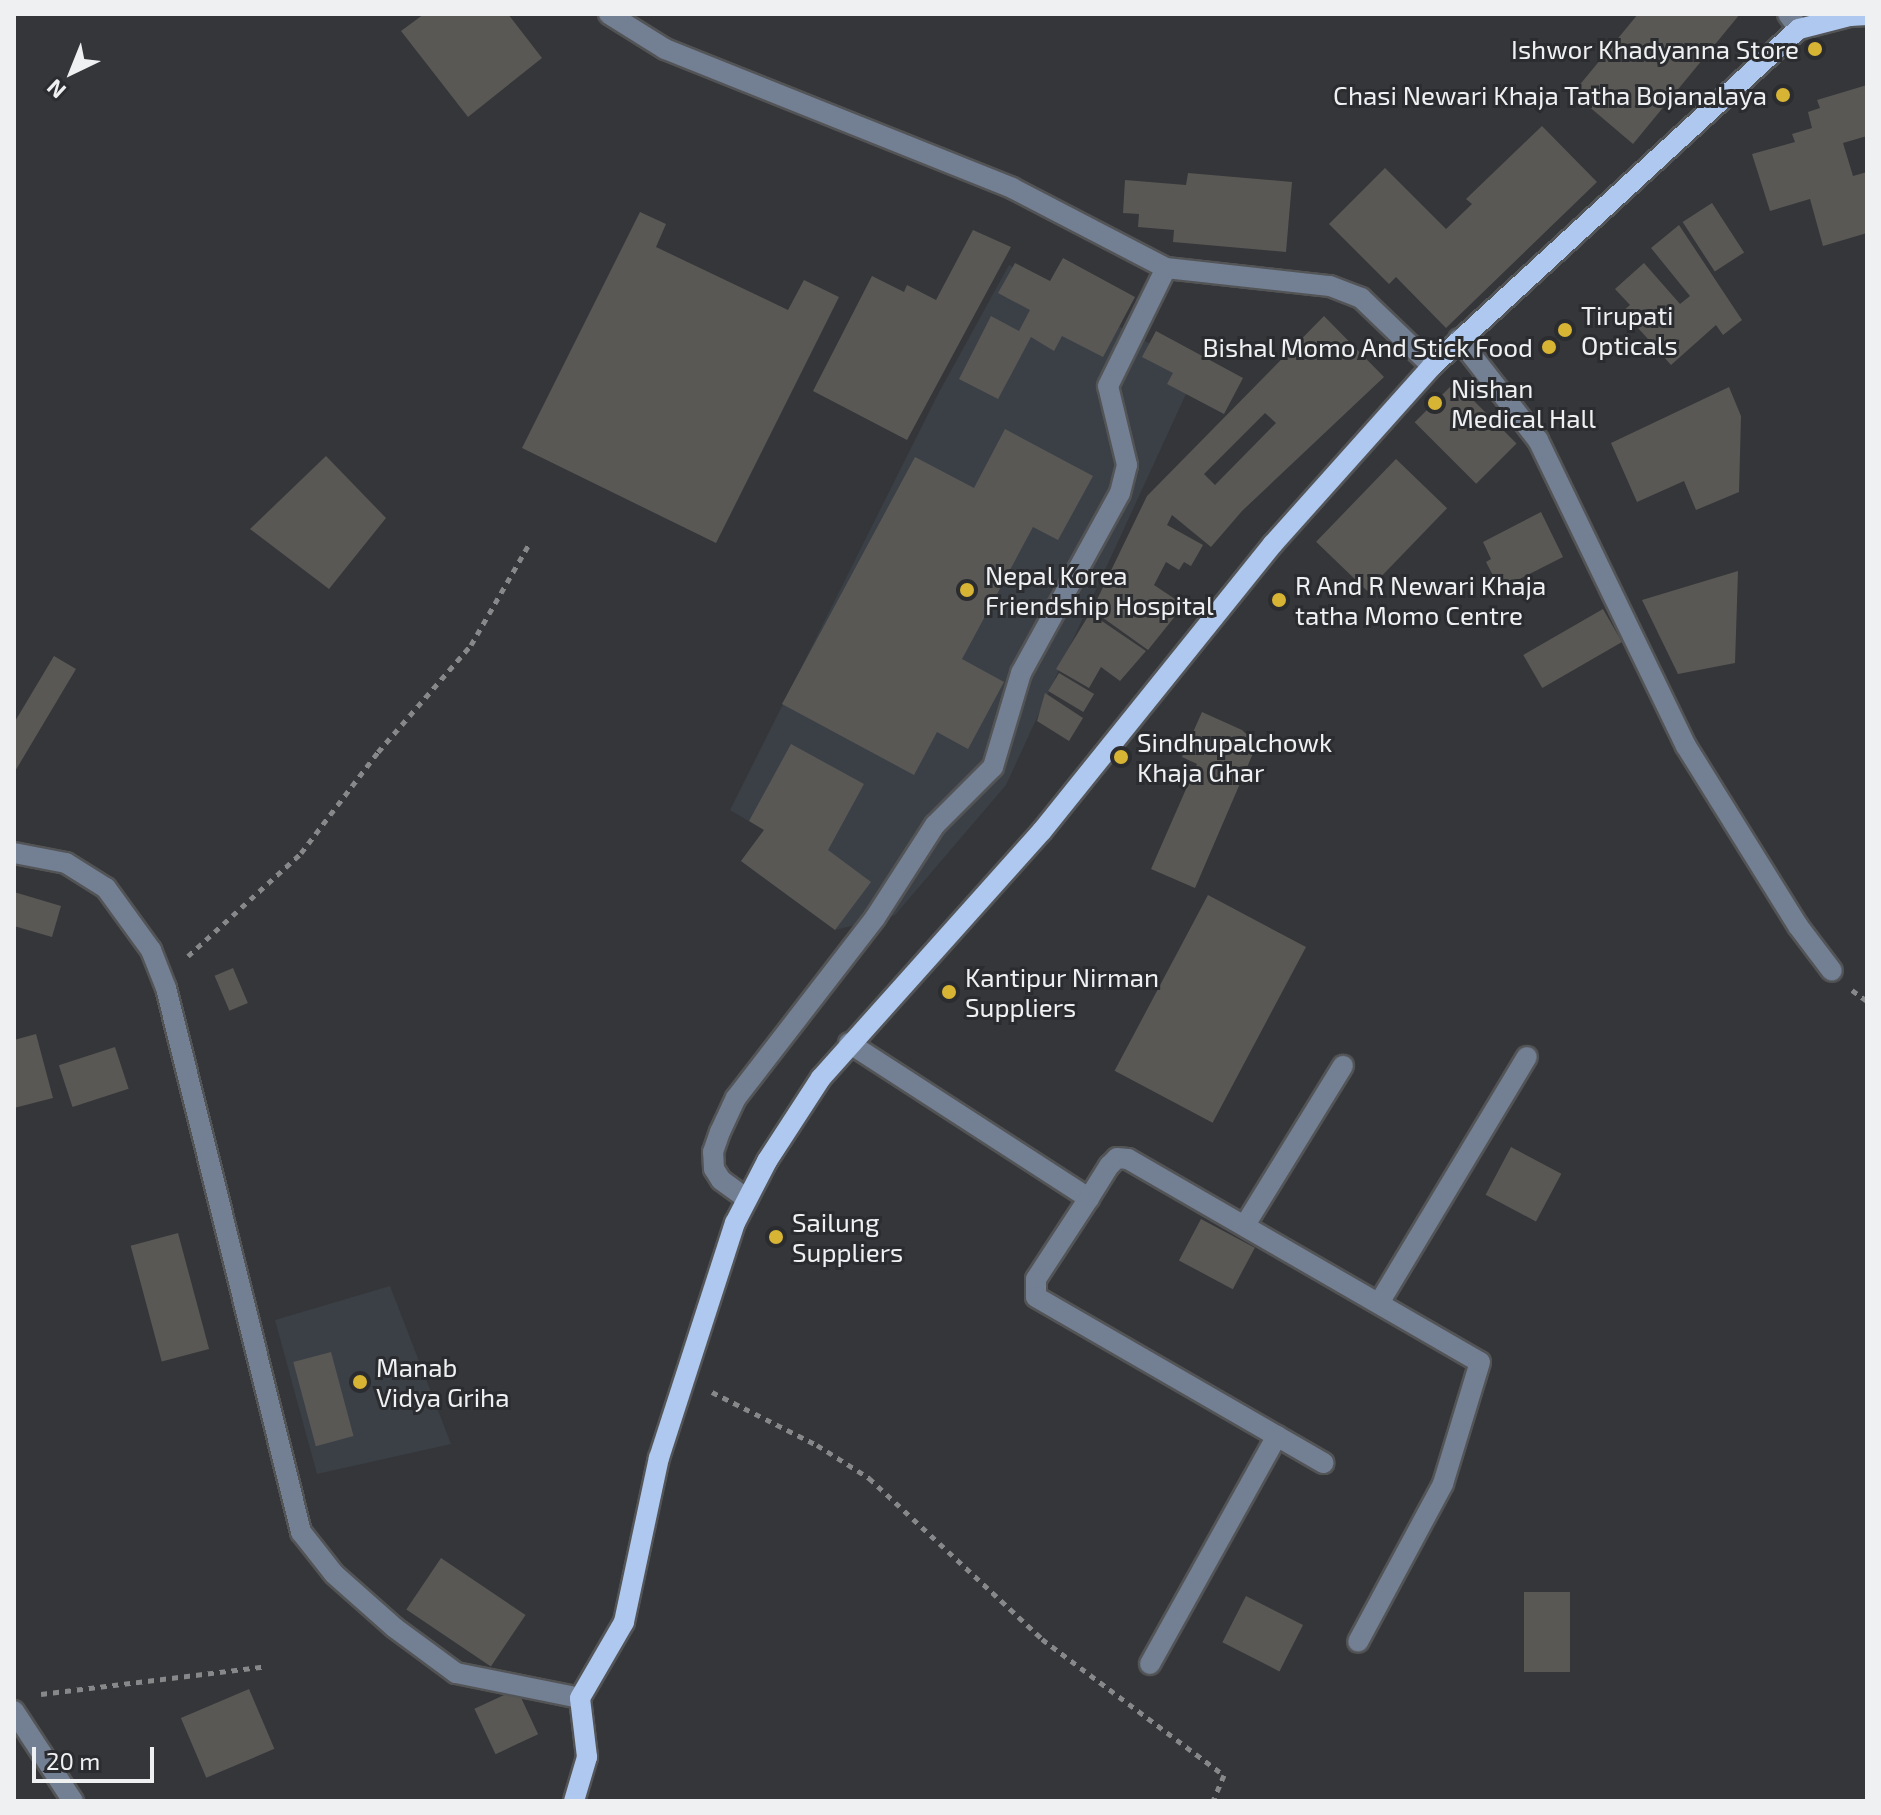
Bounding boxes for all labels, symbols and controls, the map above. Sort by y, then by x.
north arrow [32,32,112,112]
place label: Ishwor Khadyanna Store [1511,33,1799,65]
marker: Ishwor Khadyanna Store [1806,40,1824,58]
text: N [41,75,70,104]
place label: Chasi Newari Khaja Tatha Bojanalaya [1332,79,1767,111]
marker: Chasi Newari Khaja Tatha Bojanalaya [1774,86,1792,104]
place label: Tirupati Opticals [1581,299,1678,360]
marker: Tirupati Opticals [1556,321,1574,339]
place label: Bishal Momo And Stick Food [1201,331,1533,363]
marker: Bishal Momo And Stick Food [1540,338,1558,356]
place label: Nishan Medical Hall [1451,372,1597,434]
marker: Nishan Medical Hall [1426,394,1444,412]
place label: Nepal Korea Friendship Hospital [985,559,1214,620]
place label: R And R Newari Khaja tatha Momo Centre [1295,569,1547,630]
marker: Nepal Korea Friendship Hospital [956,579,978,601]
marker: R And R Newari Khaja tatha Momo Centre [1270,591,1288,609]
place label: Sindhupalchowk Khaja Ghar [1137,726,1332,788]
marker: Sindhupalchowk Khaja Ghar [1112,748,1130,766]
place label: Kantipur Nirman Suppliers [965,961,1160,1022]
marker: Kantipur Nirman Suppliers [940,983,958,1001]
place label: Sailung Suppliers [792,1206,903,1268]
marker: Sailung Suppliers [767,1228,785,1246]
place label: Manab Vidya Griha [376,1351,509,1412]
marker: Manab Vidya Griha [351,1373,369,1391]
scale bar [36,1731,158,1781]
text: 20 m [46,1746,100,1775]

